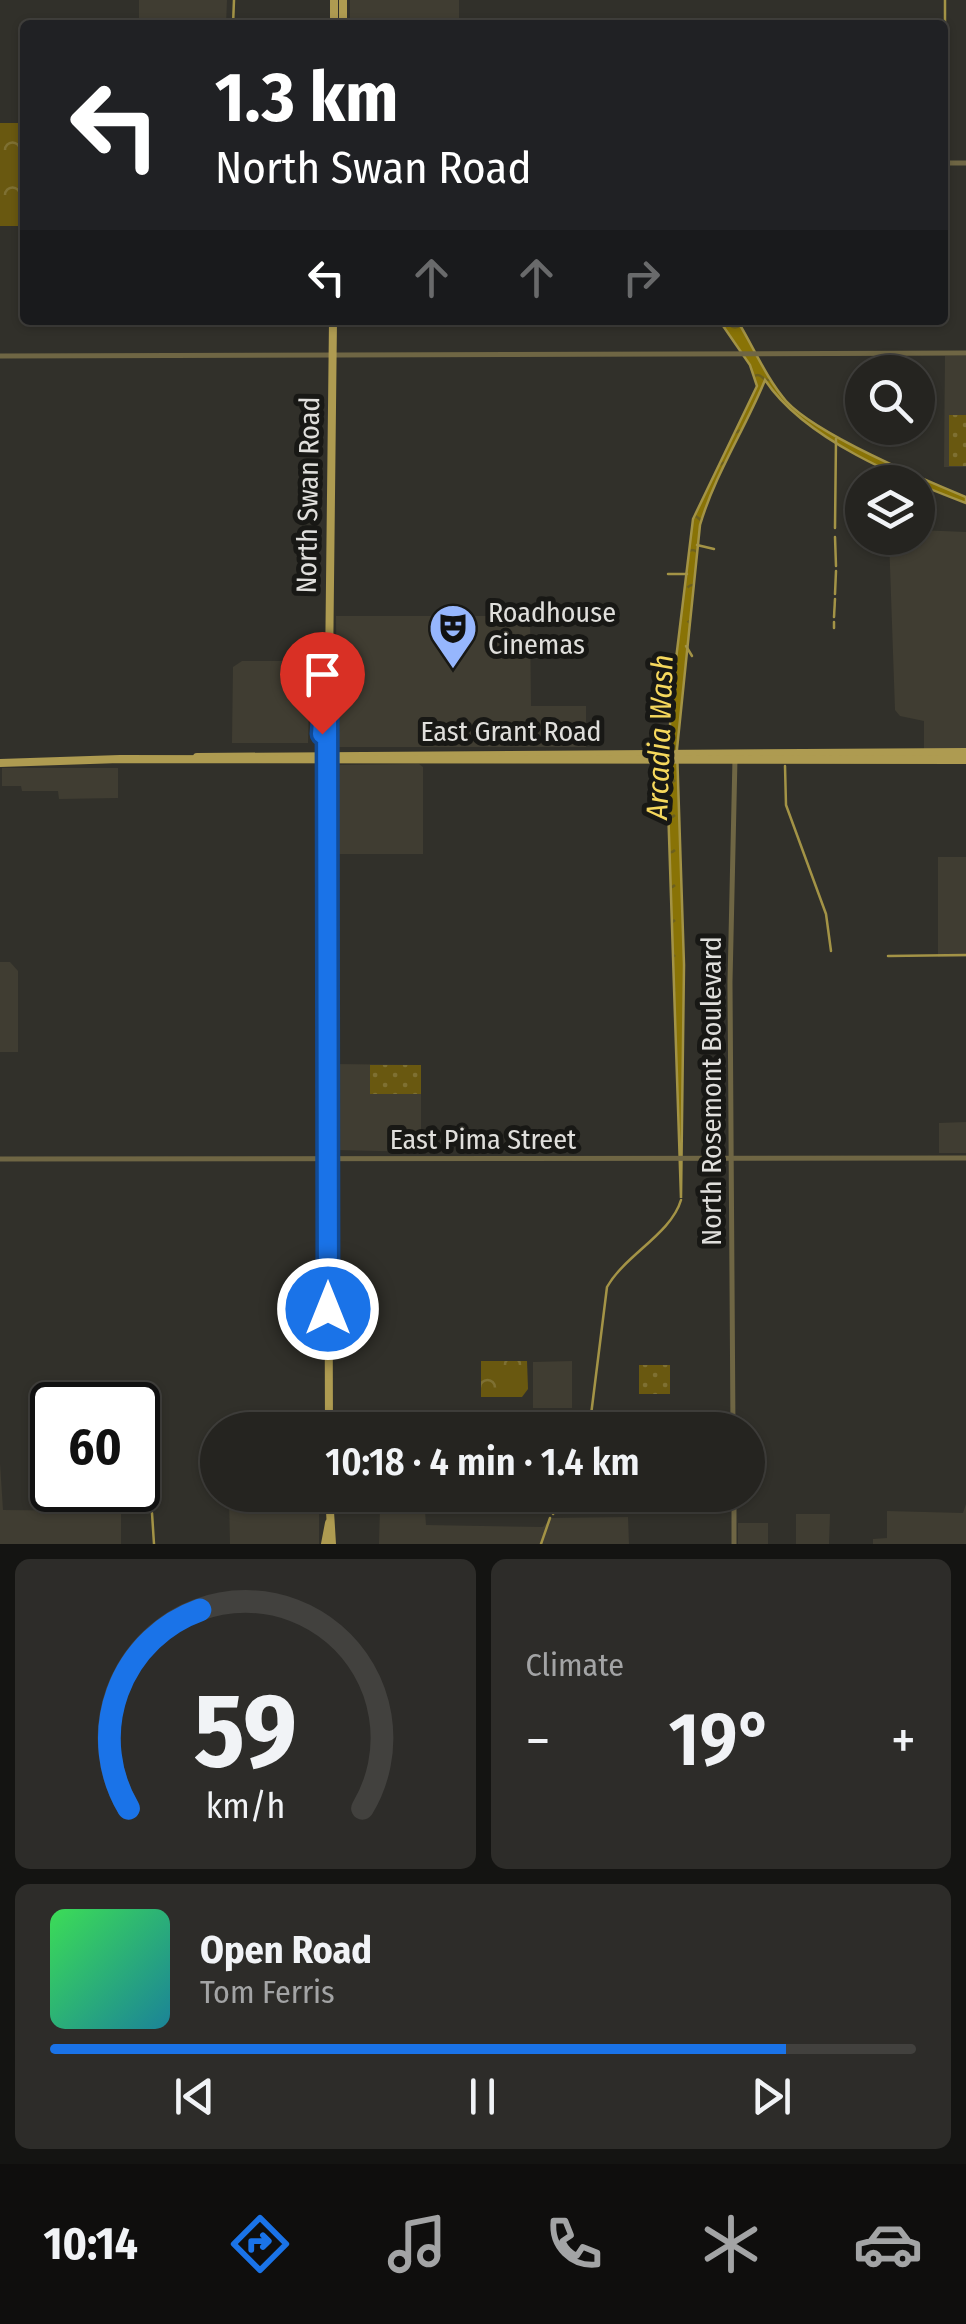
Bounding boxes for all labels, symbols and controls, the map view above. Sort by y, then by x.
text: 1.3 km [215,56,398,140]
icon: left [50,60,180,190]
text: North Swan Road [215,141,532,195]
icon: left [299,250,354,305]
icon: ahead [404,250,459,305]
icon: ahead [509,250,564,305]
icon: right [614,250,669,305]
map controls [845,355,935,555]
button: search [845,355,935,445]
street label: North Swan Road [290,396,326,594]
button: layers [845,465,935,555]
place label: Roadhouse Cinemas [488,596,616,661]
theatre icon: Roadhouse Cinemas [427,602,479,670]
pin [280,632,365,735]
icon: arrive [295,647,350,702]
water label: Arcadia Wash [639,654,681,821]
street label: East Grant Road [420,715,602,748]
street label: North Rosemont Boulevard [695,936,728,1246]
street label: East Pima Street [390,1123,577,1156]
position arrow [276,1257,380,1361]
speed limit sign: 60 [30,1382,160,1512]
text: 10:18 · 4 min · 1.4 km [325,1439,640,1485]
text: Climate [526,1646,624,1684]
text: 59 [194,1669,297,1794]
text: 19° [668,1695,773,1785]
text: − [526,1708,550,1774]
text: + [891,1708,916,1774]
text: km/h [205,1785,285,1827]
text: Open Road [200,1927,372,1973]
text: Tom Ferris [200,1973,335,2011]
icon: previous [167,2069,222,2124]
icon: pause [455,2069,510,2124]
icon: next [744,2069,799,2124]
icon: directions [225,2209,295,2279]
icon: music [382,2209,452,2279]
icon: phone [539,2209,609,2279]
icon: climate [696,2209,766,2279]
icon: car [853,2209,923,2279]
text: 10:14 [43,2217,138,2271]

